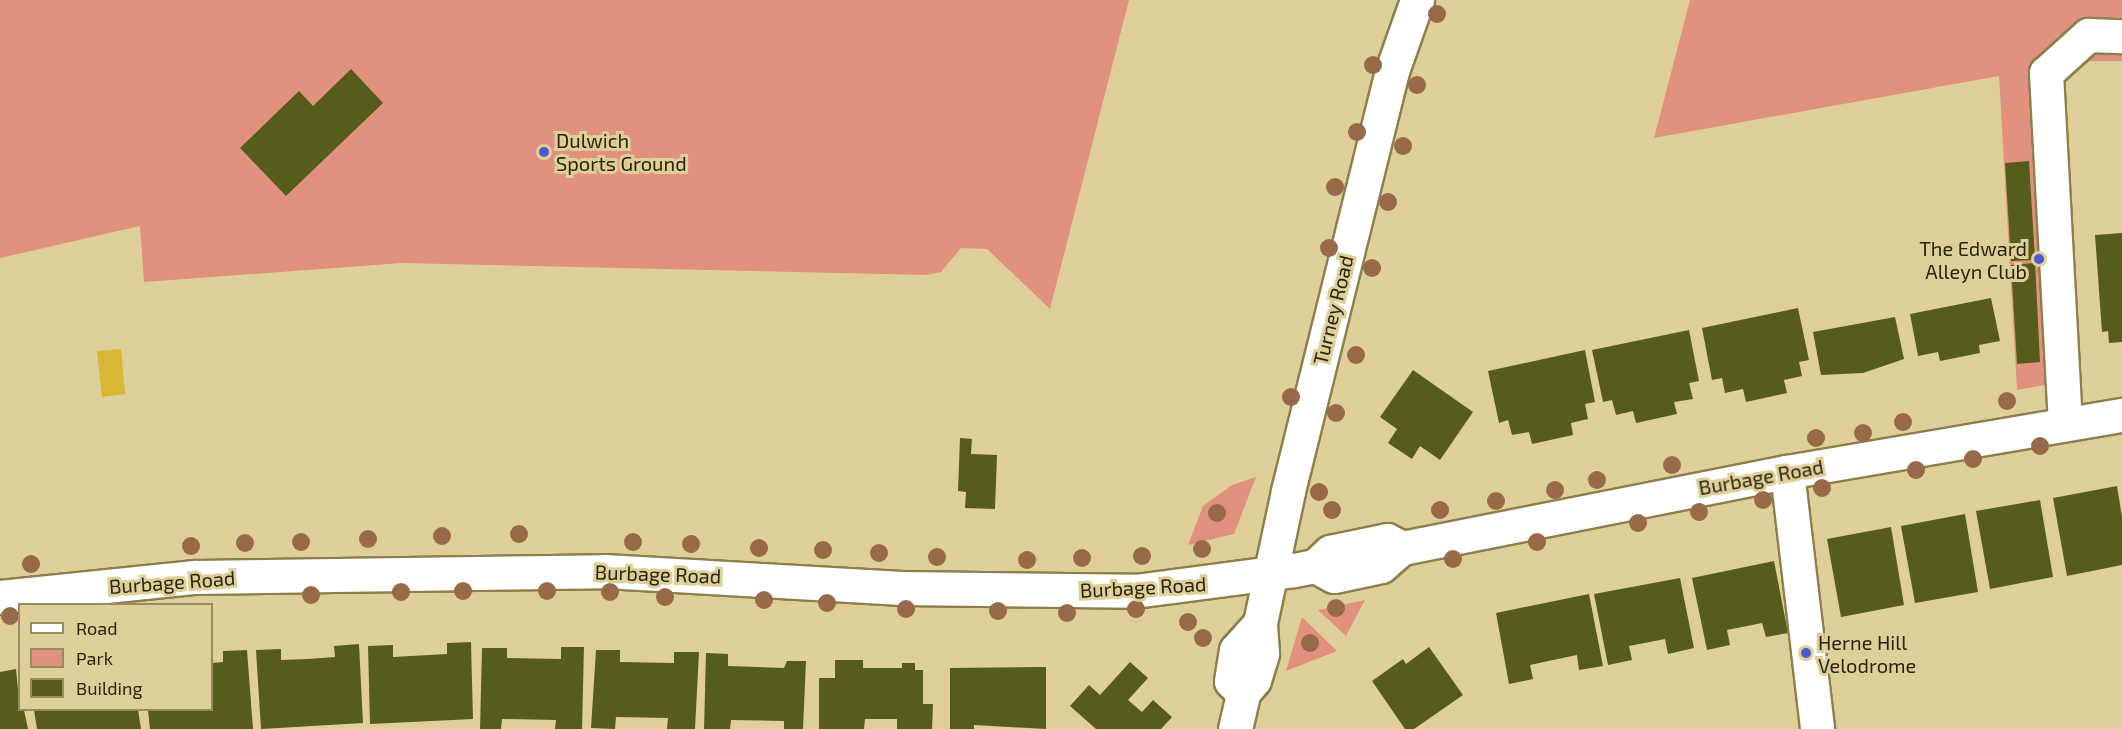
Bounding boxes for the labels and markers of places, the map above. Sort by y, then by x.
place label: Dulwich Sports Ground [556,128,687,175]
marker: Dulwich Sports Ground [537,145,551,159]
place label: The Edward Alleyn Club [1919,236,2027,283]
marker: The Edward Alleyn Club [2032,252,2046,266]
place label: Herne Hill Velodrome [1818,630,1916,677]
marker: Herne Hill Velodrome [1799,646,1813,660]

